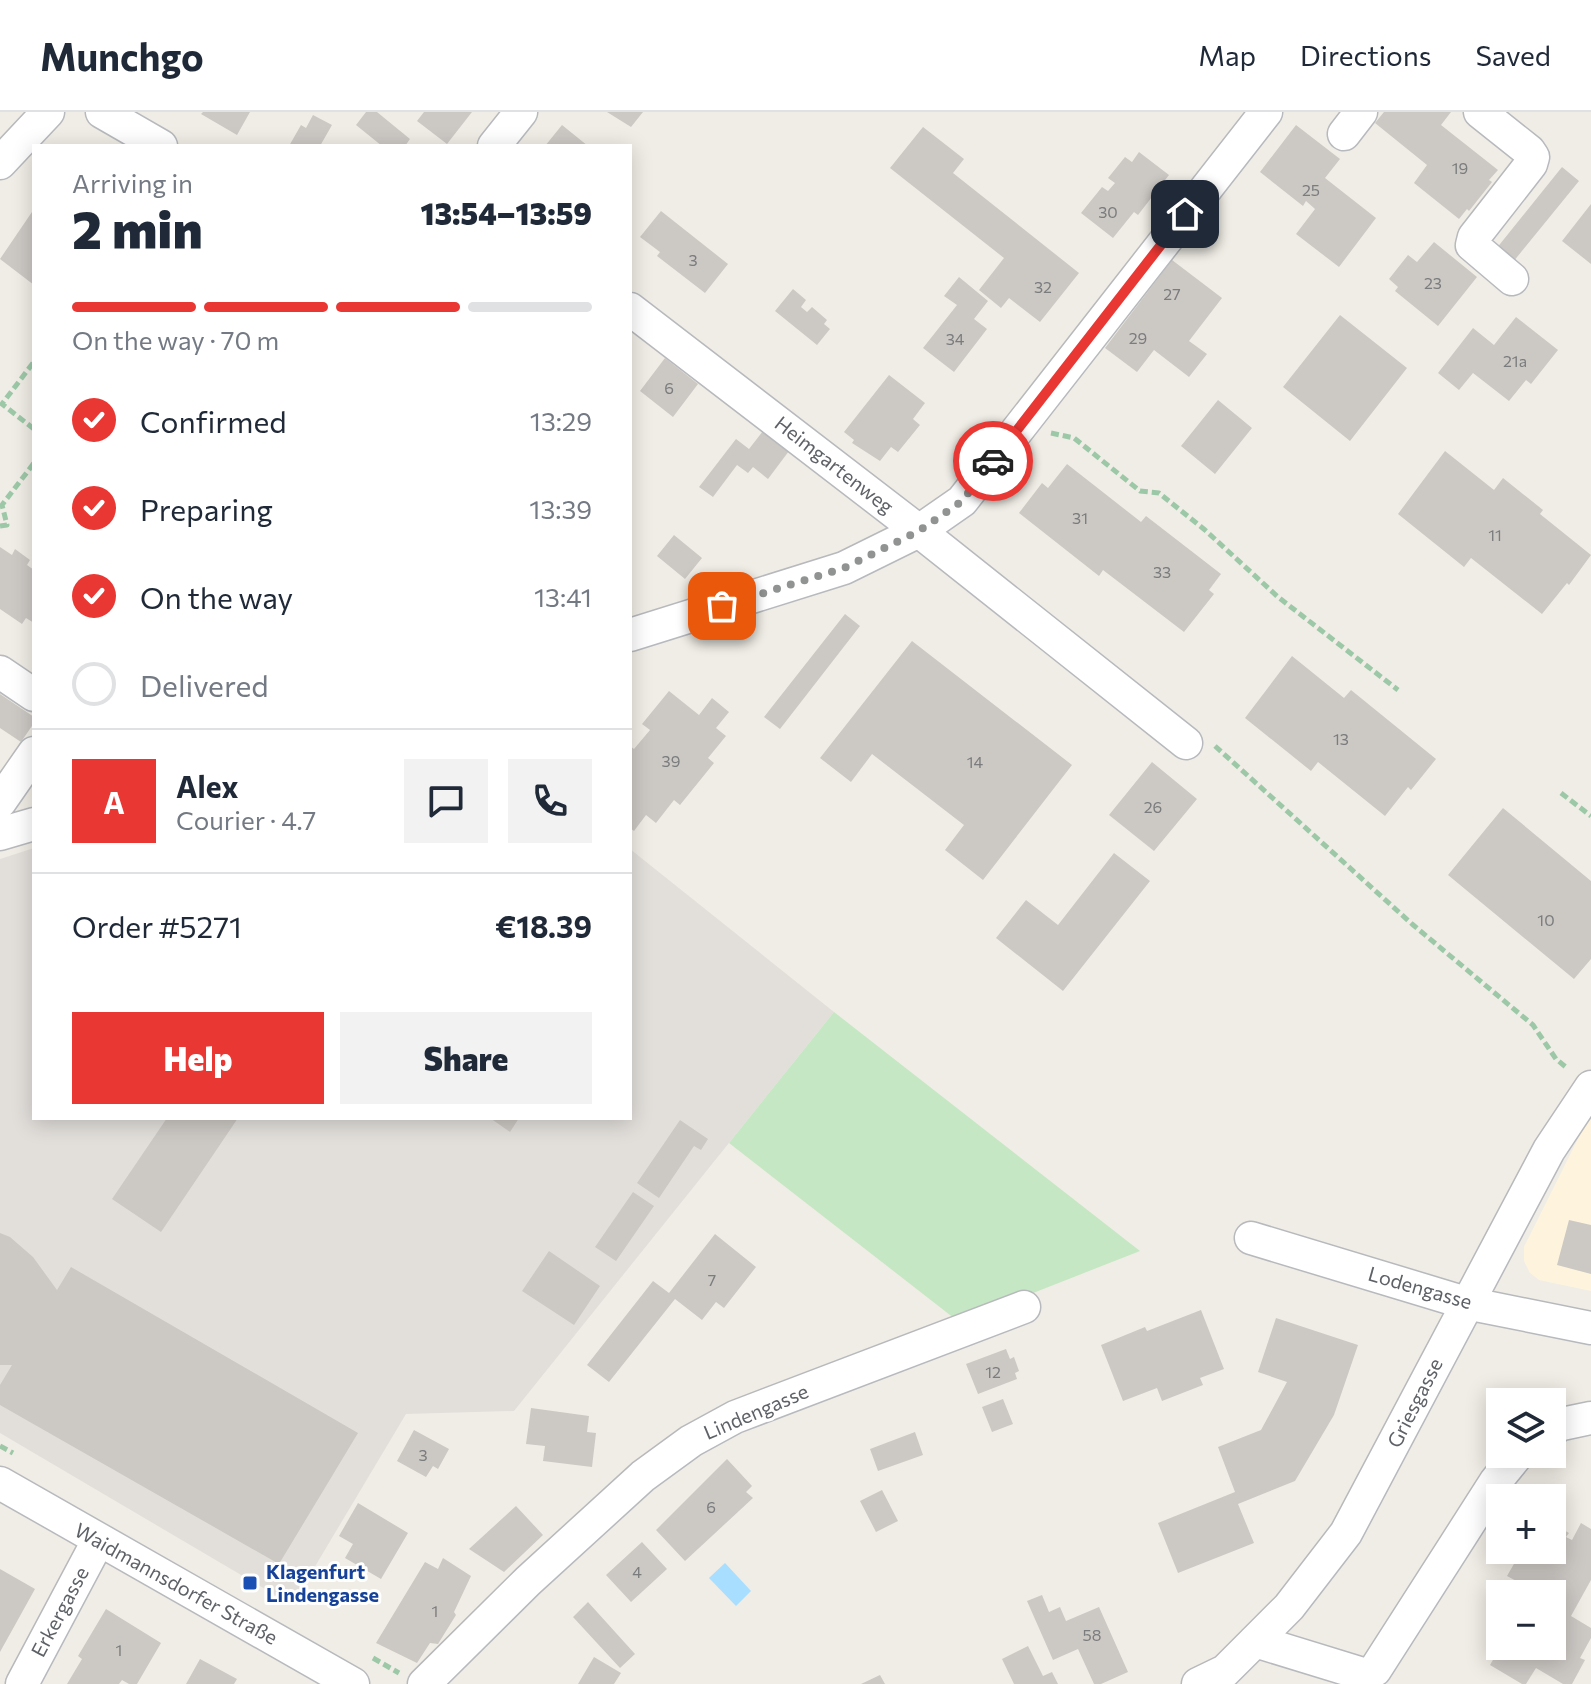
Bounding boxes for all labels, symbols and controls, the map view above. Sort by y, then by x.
text: Munchgo [40,32,204,79]
text: Map [1198,38,1256,72]
text: Directions [1300,38,1431,72]
text: Saved [1475,38,1551,72]
house number: 19 [1452,158,1468,177]
text: Arriving in [72,167,193,198]
pin [1151,180,1219,248]
house number: 25 [1302,180,1320,199]
icon: home [1163,192,1207,236]
text: 13:54–13:59 [420,194,592,231]
text: 2 min [72,196,203,260]
house number: 30 [1098,202,1118,221]
house number: 3 [688,250,698,269]
house number: 23 [1424,273,1442,292]
house number: 32 [1034,277,1052,296]
house number: 27 [1163,284,1181,303]
text: On the way · 70 m [72,324,279,355]
house number: 29 [1129,328,1147,347]
house number: 34 [946,329,965,348]
house number: 21a [1503,351,1527,370]
house number: 6 [664,378,674,397]
icon: check [72,398,116,442]
text: Confirmed [140,402,287,439]
text: 13:29 [530,405,592,436]
street label: Heimgartenweg [770,410,899,518]
courier [953,421,1033,501]
icon: car [971,439,1015,483]
icon: check [72,486,116,530]
text: Preparing [140,490,273,527]
text: 13:39 [529,493,592,524]
house number: 31 [1072,508,1088,527]
house number: 11 [1488,525,1502,544]
house number: 33 [1153,562,1171,581]
pin [688,572,756,640]
icon: check [72,574,116,618]
text: On the way [140,578,293,615]
text: 13:41 [534,581,592,612]
icon: bag [700,584,744,628]
text: Delivered [140,666,269,703]
house number: 13 [1333,729,1349,748]
house number: 39 [662,751,680,770]
house number: 14 [967,752,984,771]
button: chat [404,759,488,843]
button: phone [508,759,592,843]
text: Alex [176,767,239,804]
text: A [103,783,125,820]
house number: 26 [1144,797,1162,816]
text: Courier · 4.7 [176,804,316,835]
text: Order #5271 [72,907,242,944]
text: €18.39 [495,907,592,944]
house number: 10 [1537,910,1555,929]
button: Help [72,1012,324,1104]
button: Share [340,1012,592,1104]
street label: Lodengasse [1366,1261,1475,1313]
house number: 7 [708,1270,716,1289]
street label: Griesgasse [1381,1354,1447,1451]
house number: 12 [985,1362,1001,1381]
street label: Lindengasse [700,1378,812,1444]
map controls [1486,1388,1566,1660]
button: layers [1486,1388,1566,1468]
house number: 3 [418,1445,428,1464]
button: + [1486,1484,1566,1564]
house number: 6 [706,1497,716,1516]
street label: Waidmannsdorfer Straße [71,1517,282,1649]
place label: Klagenfurt Lindengasse [266,1559,379,1606]
street label: Erkergasse [25,1562,93,1661]
house number: 4 [632,1562,642,1581]
marker: Klagenfurt Lindengasse [241,1574,259,1592]
button: − [1486,1580,1566,1660]
house number: 1 [432,1601,438,1620]
house number: 58 [1083,1625,1101,1644]
house number: 1 [116,1640,122,1659]

